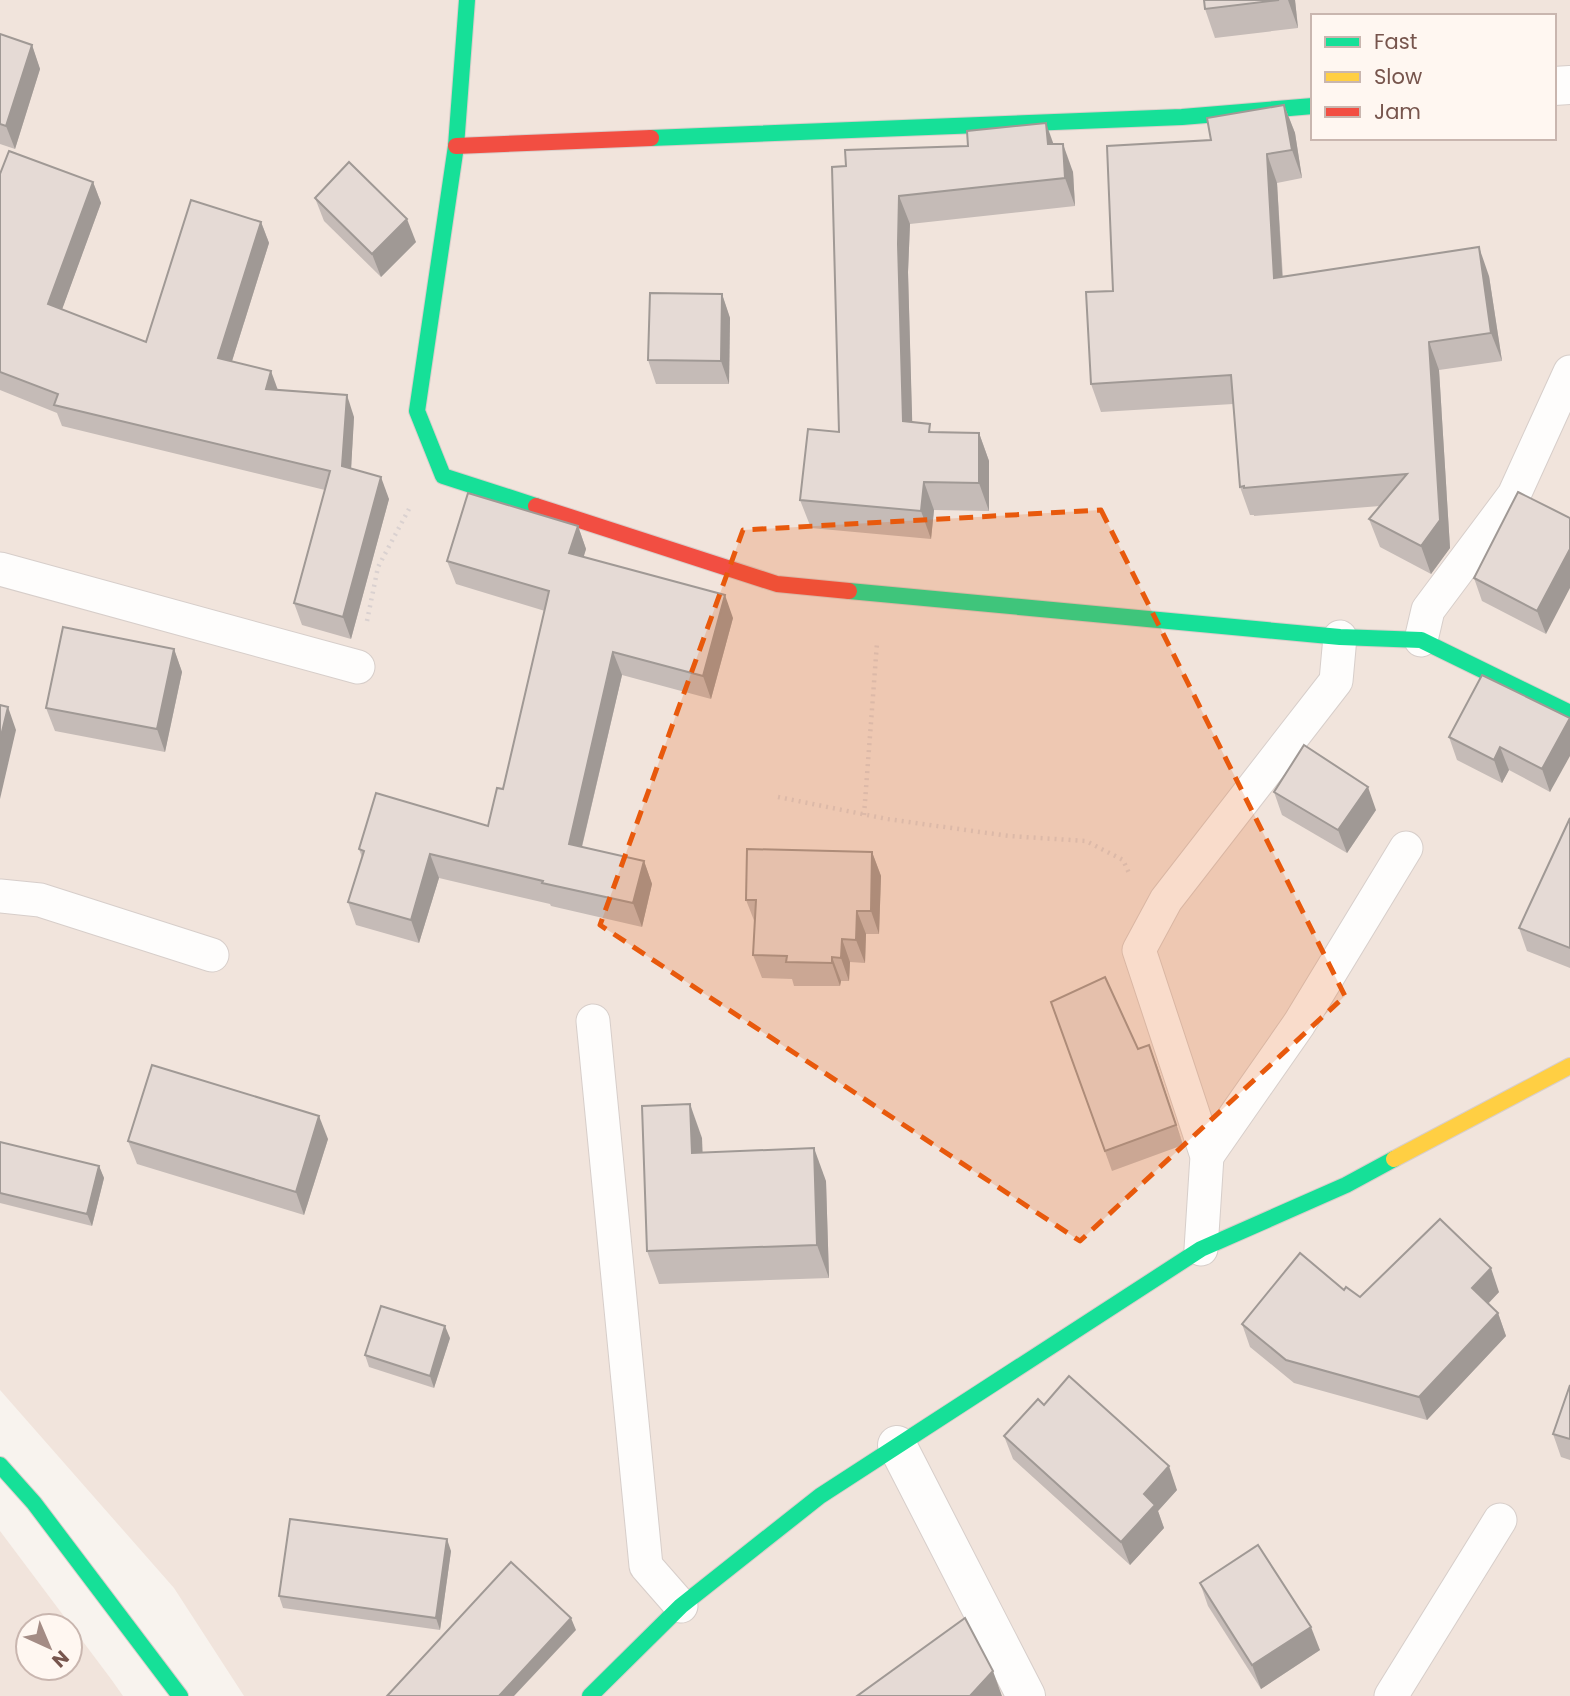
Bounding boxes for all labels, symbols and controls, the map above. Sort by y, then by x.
legend [1311,14,1556,140]
text: Fast [1374,27,1417,56]
text: Slow [1374,62,1422,91]
text: Jam [1374,97,1421,126]
north arrow [14,1612,84,1682]
text: N [46,1644,75,1674]

